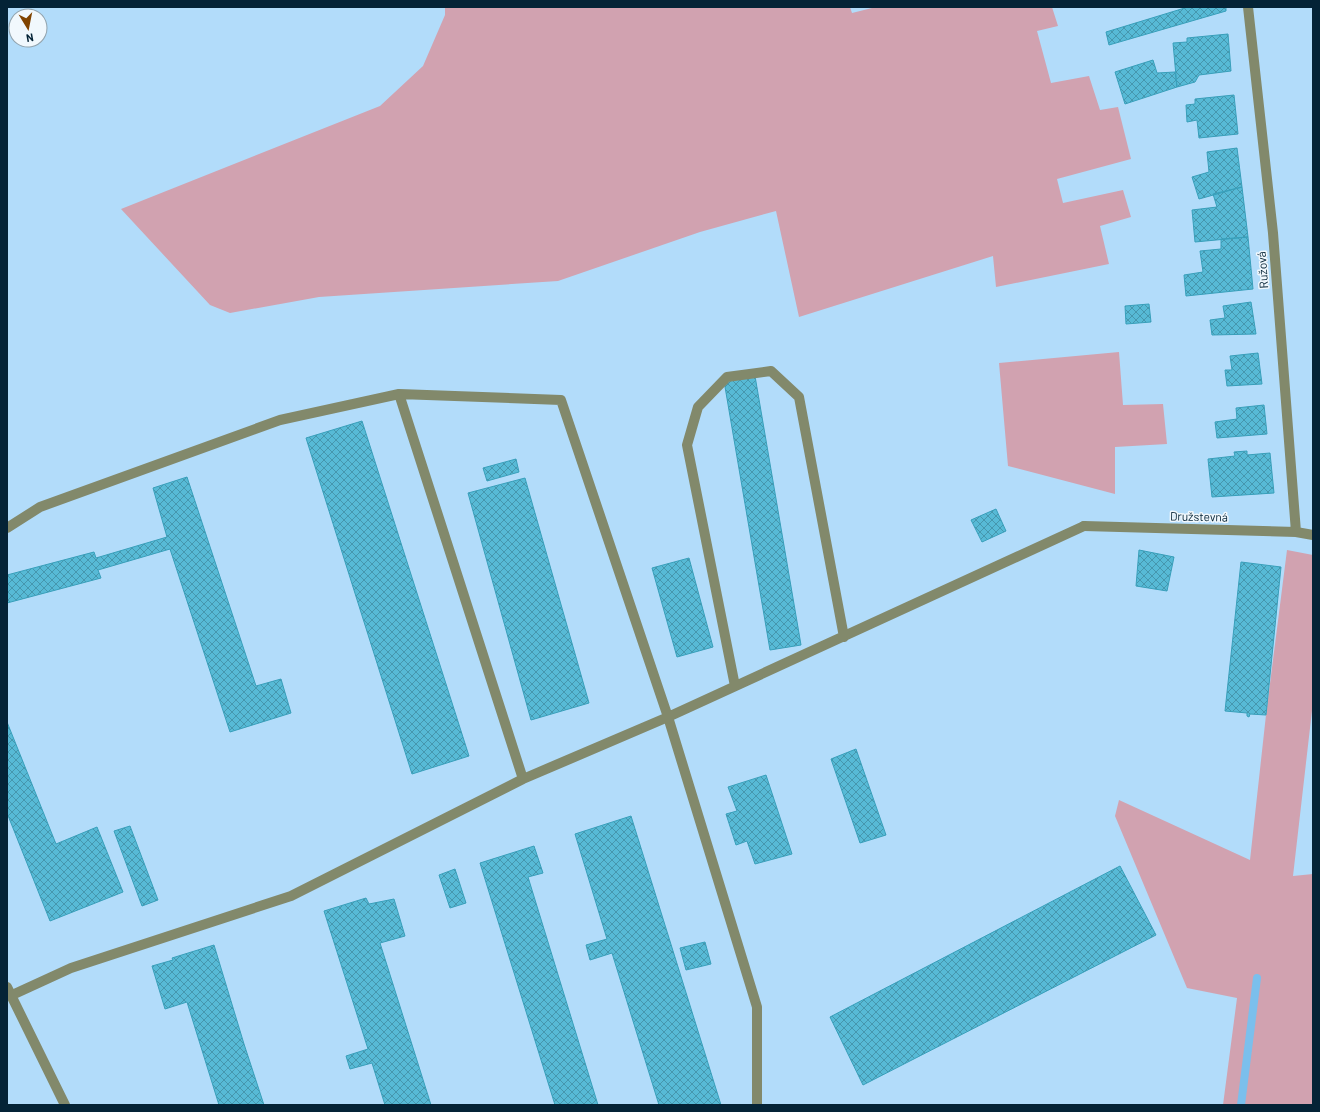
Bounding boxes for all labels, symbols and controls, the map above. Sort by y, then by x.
north arrow [8,8,48,48]
text: N [25,31,35,45]
street label: Ružová [1254,251,1270,289]
street label: Družstevná [1170,508,1228,524]

